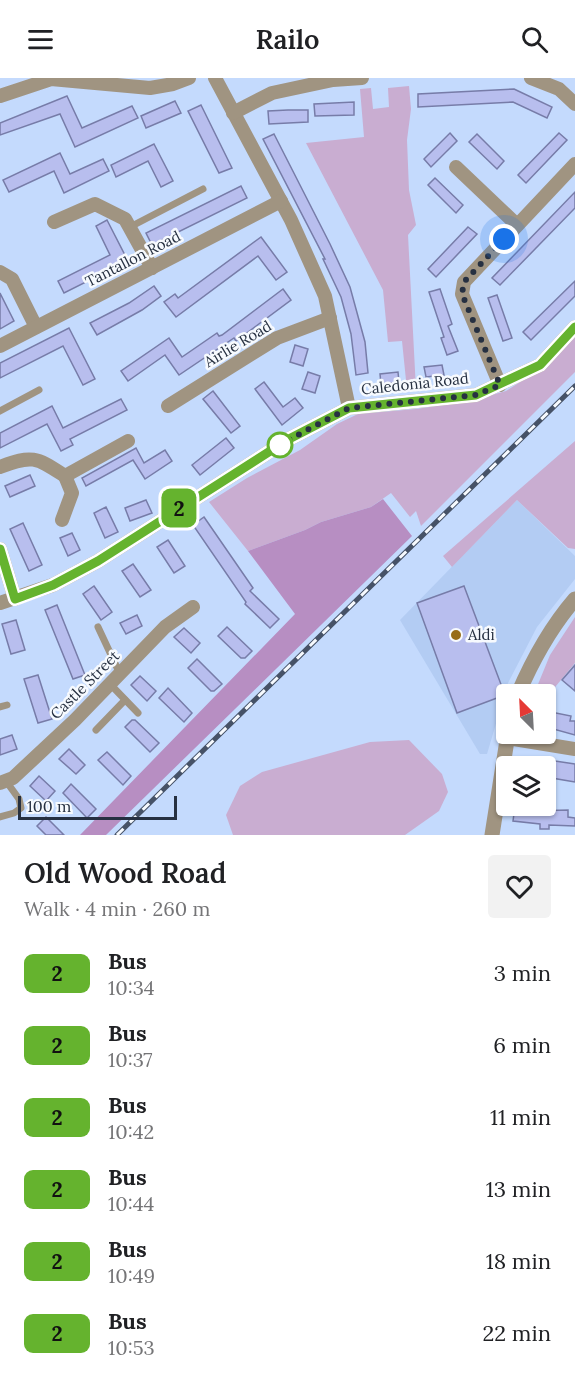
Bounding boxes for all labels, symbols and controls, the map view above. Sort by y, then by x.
text: Railo [255,22,320,56]
icon: menu [24,23,57,56]
icon: search [518,23,551,56]
your location [489,224,519,254]
street label: Tantallon Road [82,226,184,291]
street label: Airlie Road [200,316,275,372]
street label: Caledonia Road [360,368,470,399]
unlabelled marker [267,432,293,458]
line badge: 2 [160,488,198,528]
text: 2 [173,495,185,522]
place label: Aldi [467,625,495,644]
marker: Aldi [449,628,463,642]
street label: Castle Street [46,646,123,723]
north arrow [496,684,556,744]
map controls [496,684,556,816]
button: layers [496,756,556,816]
scale bar [18,793,177,820]
text: 100 m [27,796,71,816]
text: Old Wood Road [24,855,226,891]
button: heart [488,855,551,918]
text: Walk · 4 min · 260 m [24,896,210,921]
text: Bus [108,947,147,975]
text: 3 min [494,959,551,987]
text: 2 [51,960,63,987]
text: 10:34 [108,975,155,1000]
text: Bus [108,1019,147,1047]
text: 6 min [493,1031,551,1059]
text: 2 [51,1032,63,1059]
text: 10:37 [108,1047,153,1072]
text: Bus [108,1091,147,1119]
text: 11 min [490,1103,551,1131]
text: 2 [51,1104,63,1131]
text: 10:42 [108,1119,154,1144]
text: Bus [108,1163,147,1191]
text: 13 min [486,1175,551,1203]
text: 2 [51,1176,63,1203]
text: 10:44 [108,1191,154,1216]
text: Bus [108,1235,147,1263]
text: 18 min [486,1247,551,1275]
text: 2 [51,1248,63,1275]
text: 10:49 [108,1263,155,1288]
text: Bus [108,1307,147,1335]
text: 22 min [482,1319,551,1347]
text: 2 [51,1320,63,1347]
text: 10:53 [108,1335,155,1360]

